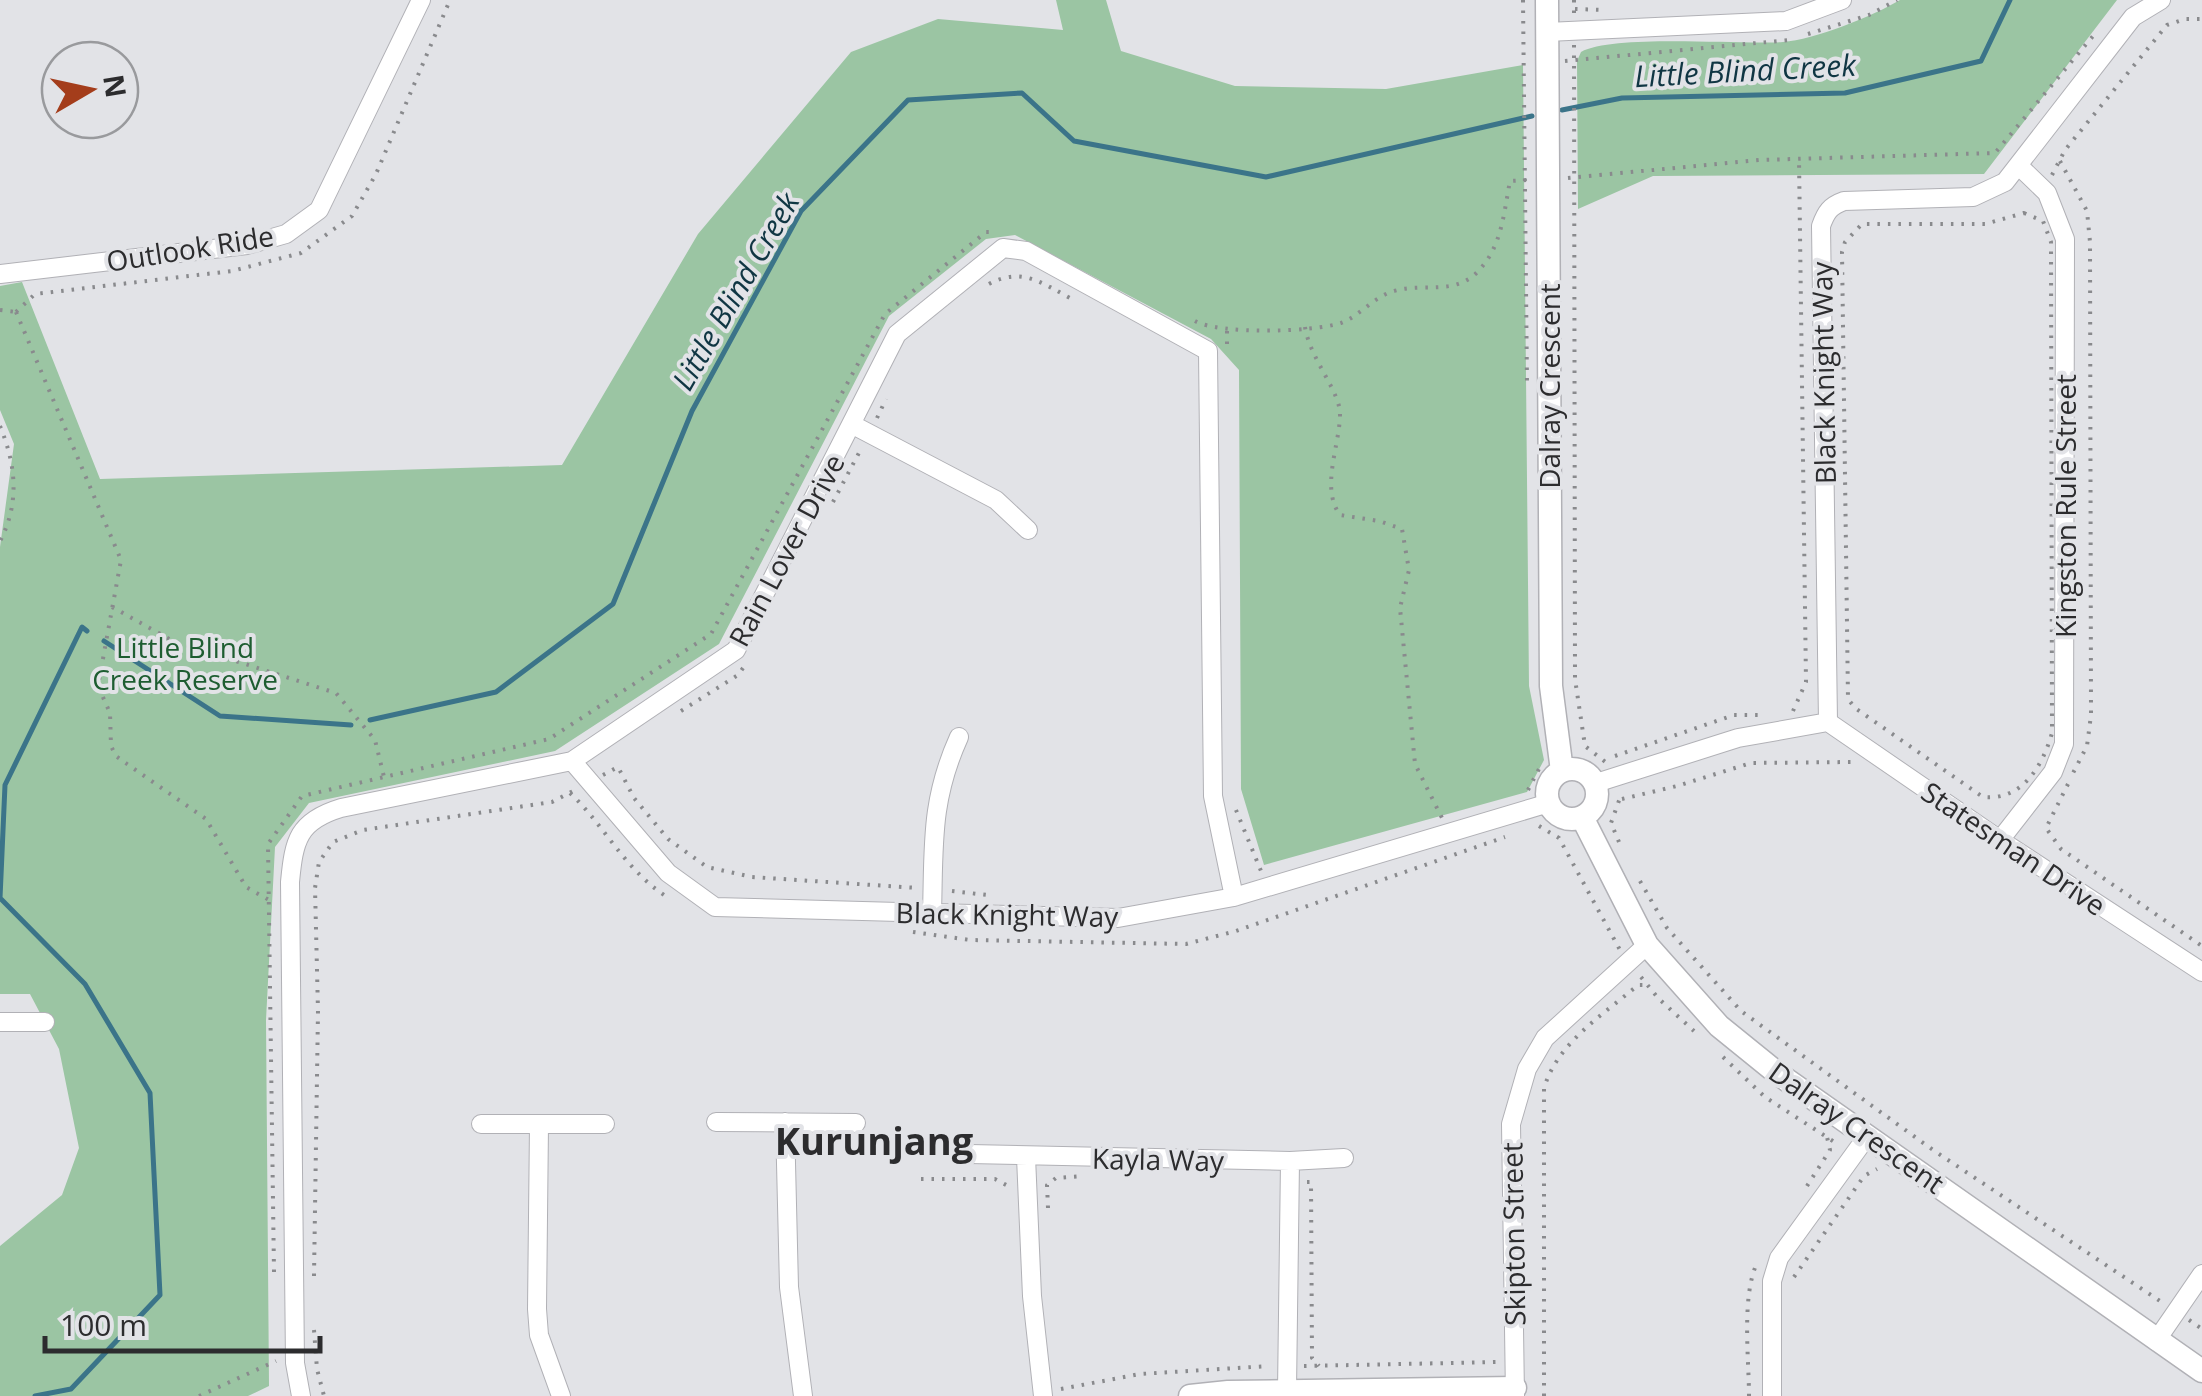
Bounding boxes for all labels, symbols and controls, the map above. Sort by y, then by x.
north arrow [40,40,140,140]
water label: Little Blind Creek [1633,44,1858,96]
text: N [95,72,136,100]
water label: Little Blind Creek [662,184,809,397]
street label: Outlook Ride [104,216,276,280]
street label: Black Knight Way [1802,260,1844,485]
street label: Dalray Crescent [1530,283,1568,489]
street label: Kingston Rule Street [2046,374,2084,638]
street label: Rain Lover Drive [719,447,853,653]
park label: Little Blind Creek Reserve [92,628,278,698]
street label: Statesman Drive [1914,772,2114,924]
street label: Black Knight Way [895,893,1120,935]
street label: Dalray Crescent [1762,1052,1952,1202]
district label: Kurunjang [775,1114,974,1166]
street label: Kayla Way [1092,1139,1225,1179]
street label: Skipton Street [1492,1142,1534,1326]
scale bar [45,1291,320,1353]
text: 100 m [60,1304,147,1345]

